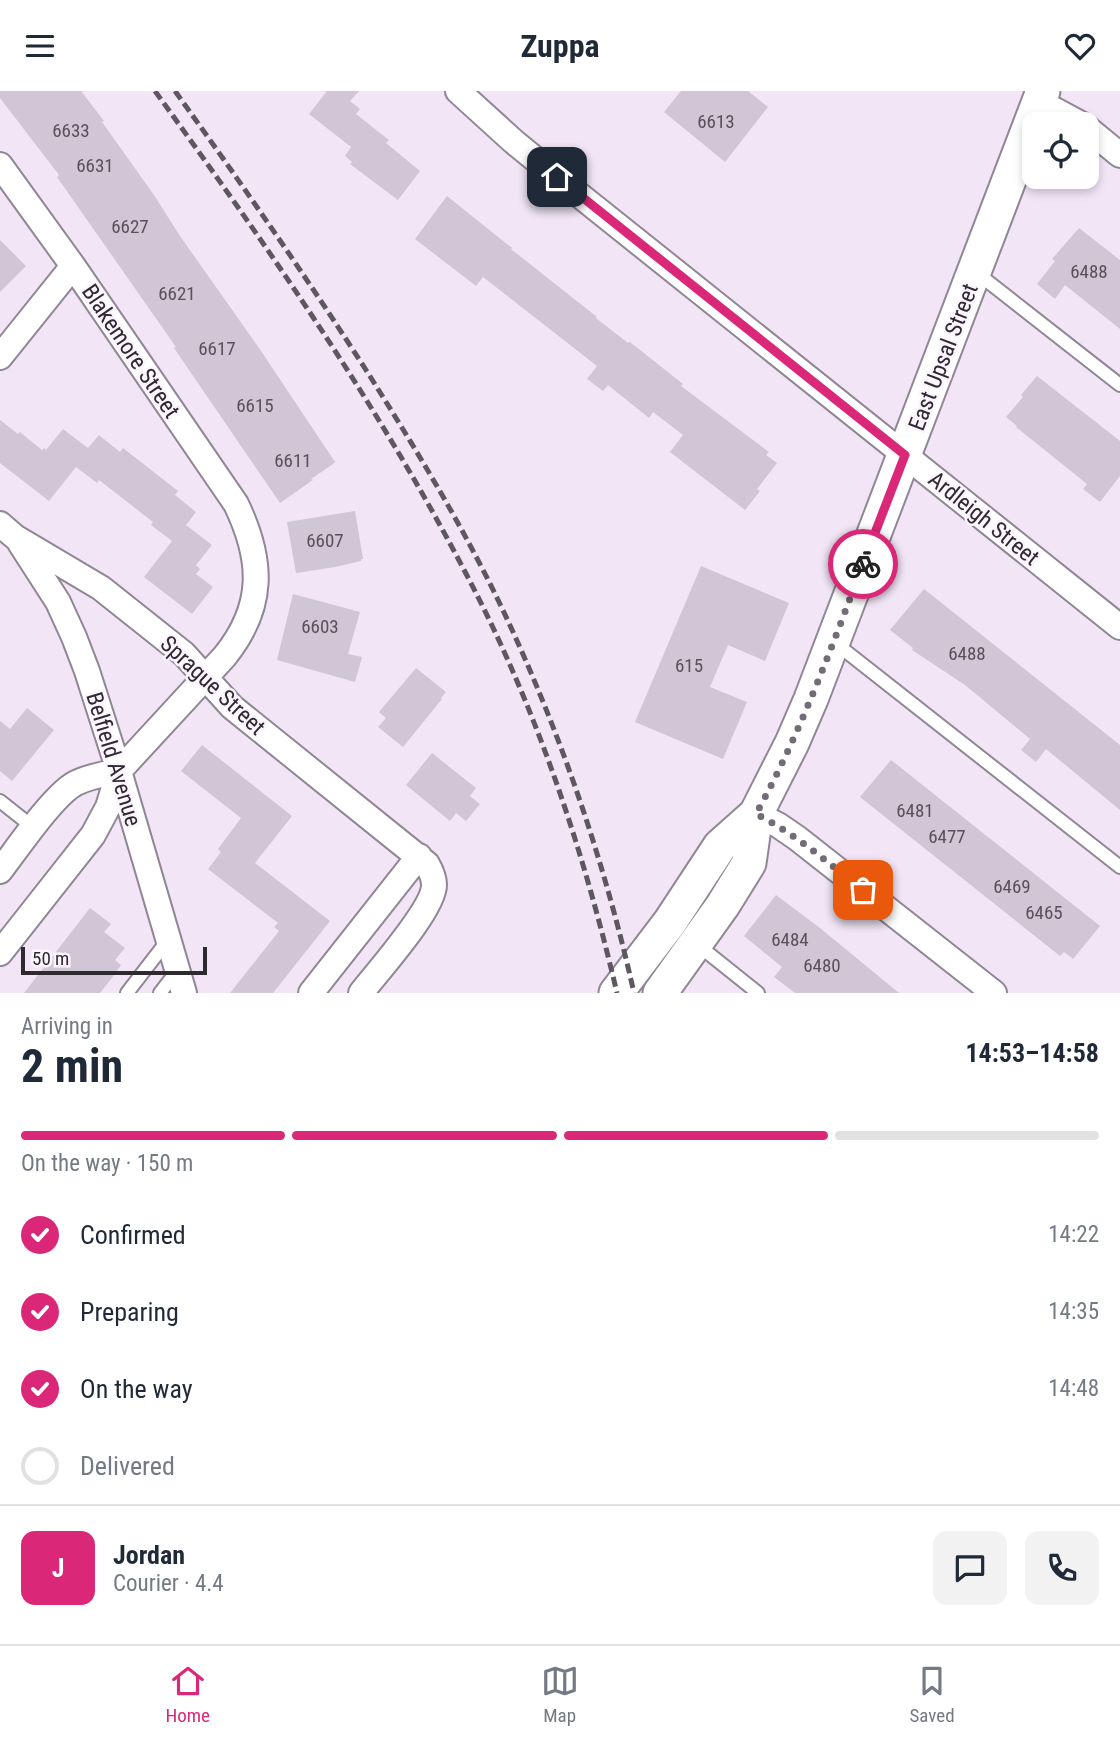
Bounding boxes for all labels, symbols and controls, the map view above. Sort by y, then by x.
icon: menu [21,27,59,65]
text: Zuppa [520,27,600,65]
icon: heart [1061,27,1099,65]
house number: 6613 [697,110,735,133]
map controls [1022,112,1099,189]
button: locate [1022,112,1099,189]
house number: 6633 [52,119,90,142]
pin [527,147,587,207]
house number: 6631 [76,154,114,177]
icon: home [538,158,576,196]
house number: 6627 [111,215,149,238]
house number: 6488 [1070,260,1108,283]
street label: Blakemore Street [76,279,185,423]
street label: East Upsal Street [903,280,984,434]
house number: 6621 [158,282,196,305]
house number: 6617 [198,337,236,360]
house number: 6615 [236,394,274,417]
house number: 6611 [274,449,312,472]
street label: Ardleigh Street [923,466,1044,571]
house number: 6607 [306,529,344,552]
courier [828,529,898,599]
icon: bike [844,545,882,583]
house number: 6603 [301,615,339,638]
street label: Sprague Street [155,630,271,741]
house number: 6488 [948,642,986,665]
house number: 615 [675,654,703,677]
street label: Belfield Avenue [80,689,147,829]
house number: 6481 [896,799,934,822]
house number: 6477 [928,825,966,848]
pin [833,860,893,920]
icon: bag [844,871,882,909]
house number: 6469 [993,875,1031,898]
house number: 6465 [1025,901,1063,924]
house number: 6484 [771,928,809,951]
scale bar [21,944,206,976]
text: 50 m [32,947,69,970]
house number: 6480 [803,954,841,977]
text: Arriving in [21,1013,113,1040]
text: 14:53–14:58 [965,1038,1099,1068]
text: 2 min [21,1039,123,1093]
text: On the way · 150 m [21,1150,193,1177]
icon: check [21,1216,59,1254]
text: Confirmed [80,1220,186,1250]
text: 14:22 [1048,1221,1099,1248]
icon: check [21,1293,59,1331]
text: Preparing [80,1297,179,1327]
text: 14:35 [1048,1298,1099,1325]
icon: check [21,1370,59,1408]
text: On the way [80,1374,193,1404]
text: 14:48 [1048,1375,1099,1402]
text: Delivered [80,1451,175,1481]
button: chat [933,1531,1007,1605]
button: phone [1025,1531,1099,1605]
text: Jordan [113,1540,185,1570]
text: J [52,1553,64,1583]
text: Courier · 4.4 [113,1570,224,1597]
tab: Home [165,1662,210,1727]
tab: Map [541,1662,579,1727]
tab: Saved [909,1662,955,1727]

